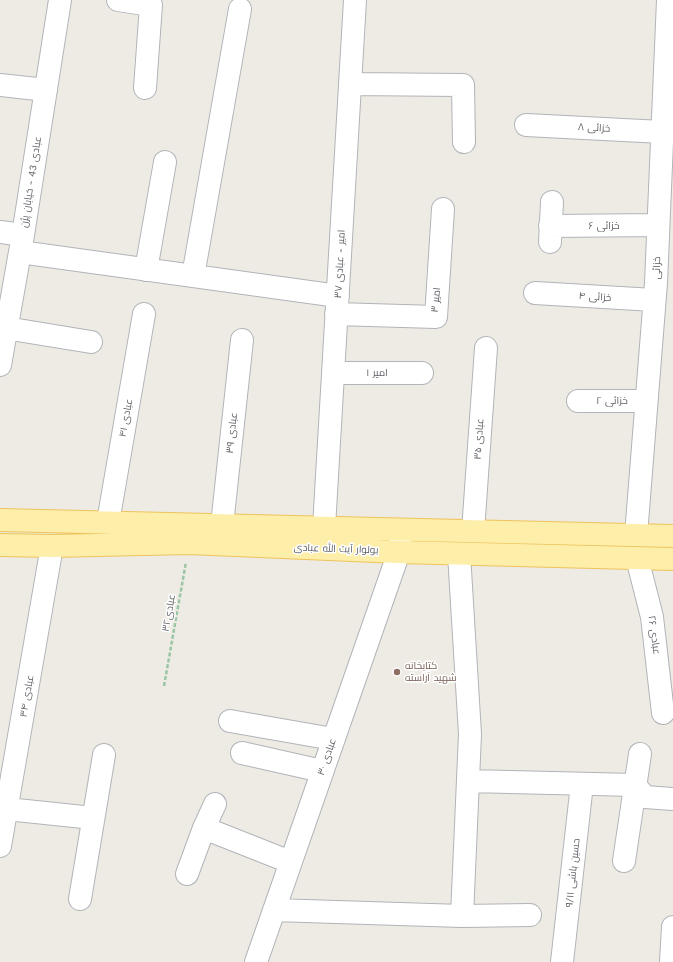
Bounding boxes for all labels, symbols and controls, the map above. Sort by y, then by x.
street label: خزائی ۸ [578,121,610,135]
street label: عبادی 43 - خیابان پژن [18,135,44,229]
street label: خزائی ۶ [589,220,619,232]
street label: امیر - عبادی ۳۷ [332,229,348,299]
street label: خزائی [651,256,663,280]
street label: امیر ۳ [429,287,443,313]
street label: خزائی ۴ [578,290,612,304]
street label: امیر ۱ [366,367,388,379]
street label: خزائی ۲ [596,395,628,407]
street label: عبادی ۴۱ [117,398,135,438]
street label: عبادی ۳۹ [224,412,240,454]
street label: عبادی ۳۵ [472,418,486,460]
street label: بولوار آیت الله عبادی [293,542,379,556]
street label: عبادی۳۲ [160,593,178,633]
street label: عبادی ۲۶ [645,615,663,655]
place label: کتابخانه شهید آراسته [405,660,457,684]
marker: کتابخانه شهید آراسته [392,667,402,677]
street label: عبادی ۳۴ [17,674,37,718]
street label: عبادی ۳۰ [315,737,339,777]
street label: حسین باشی ۹/۱۱ [563,838,583,908]

